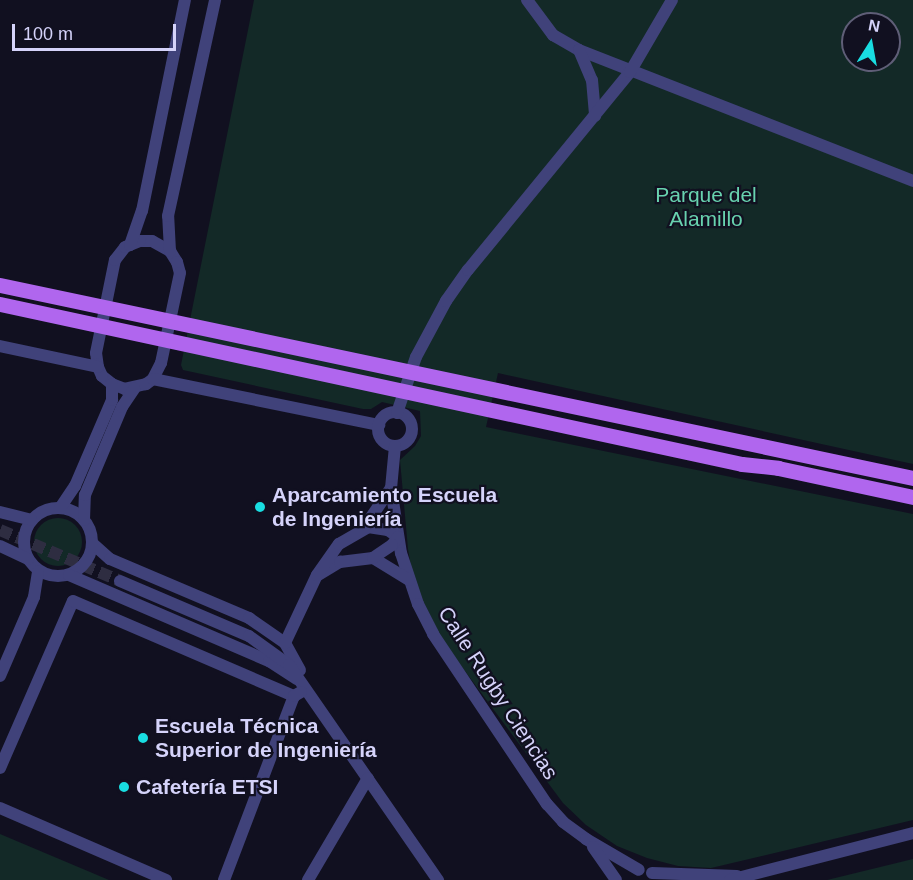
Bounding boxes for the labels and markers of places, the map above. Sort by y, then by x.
place label: Aparcamiento Escuela de Ingeniería [272,482,497,532]
marker: Aparcamiento Escuela de Ingeniería [253,500,267,514]
place label: Escuela Técnica Superior de Ingeniería [155,713,377,763]
marker: Escuela Técnica Superior de Ingeniería [136,731,150,745]
place label: Cafetería ETSI [136,774,278,800]
marker: Cafetería ETSI [117,780,131,794]

